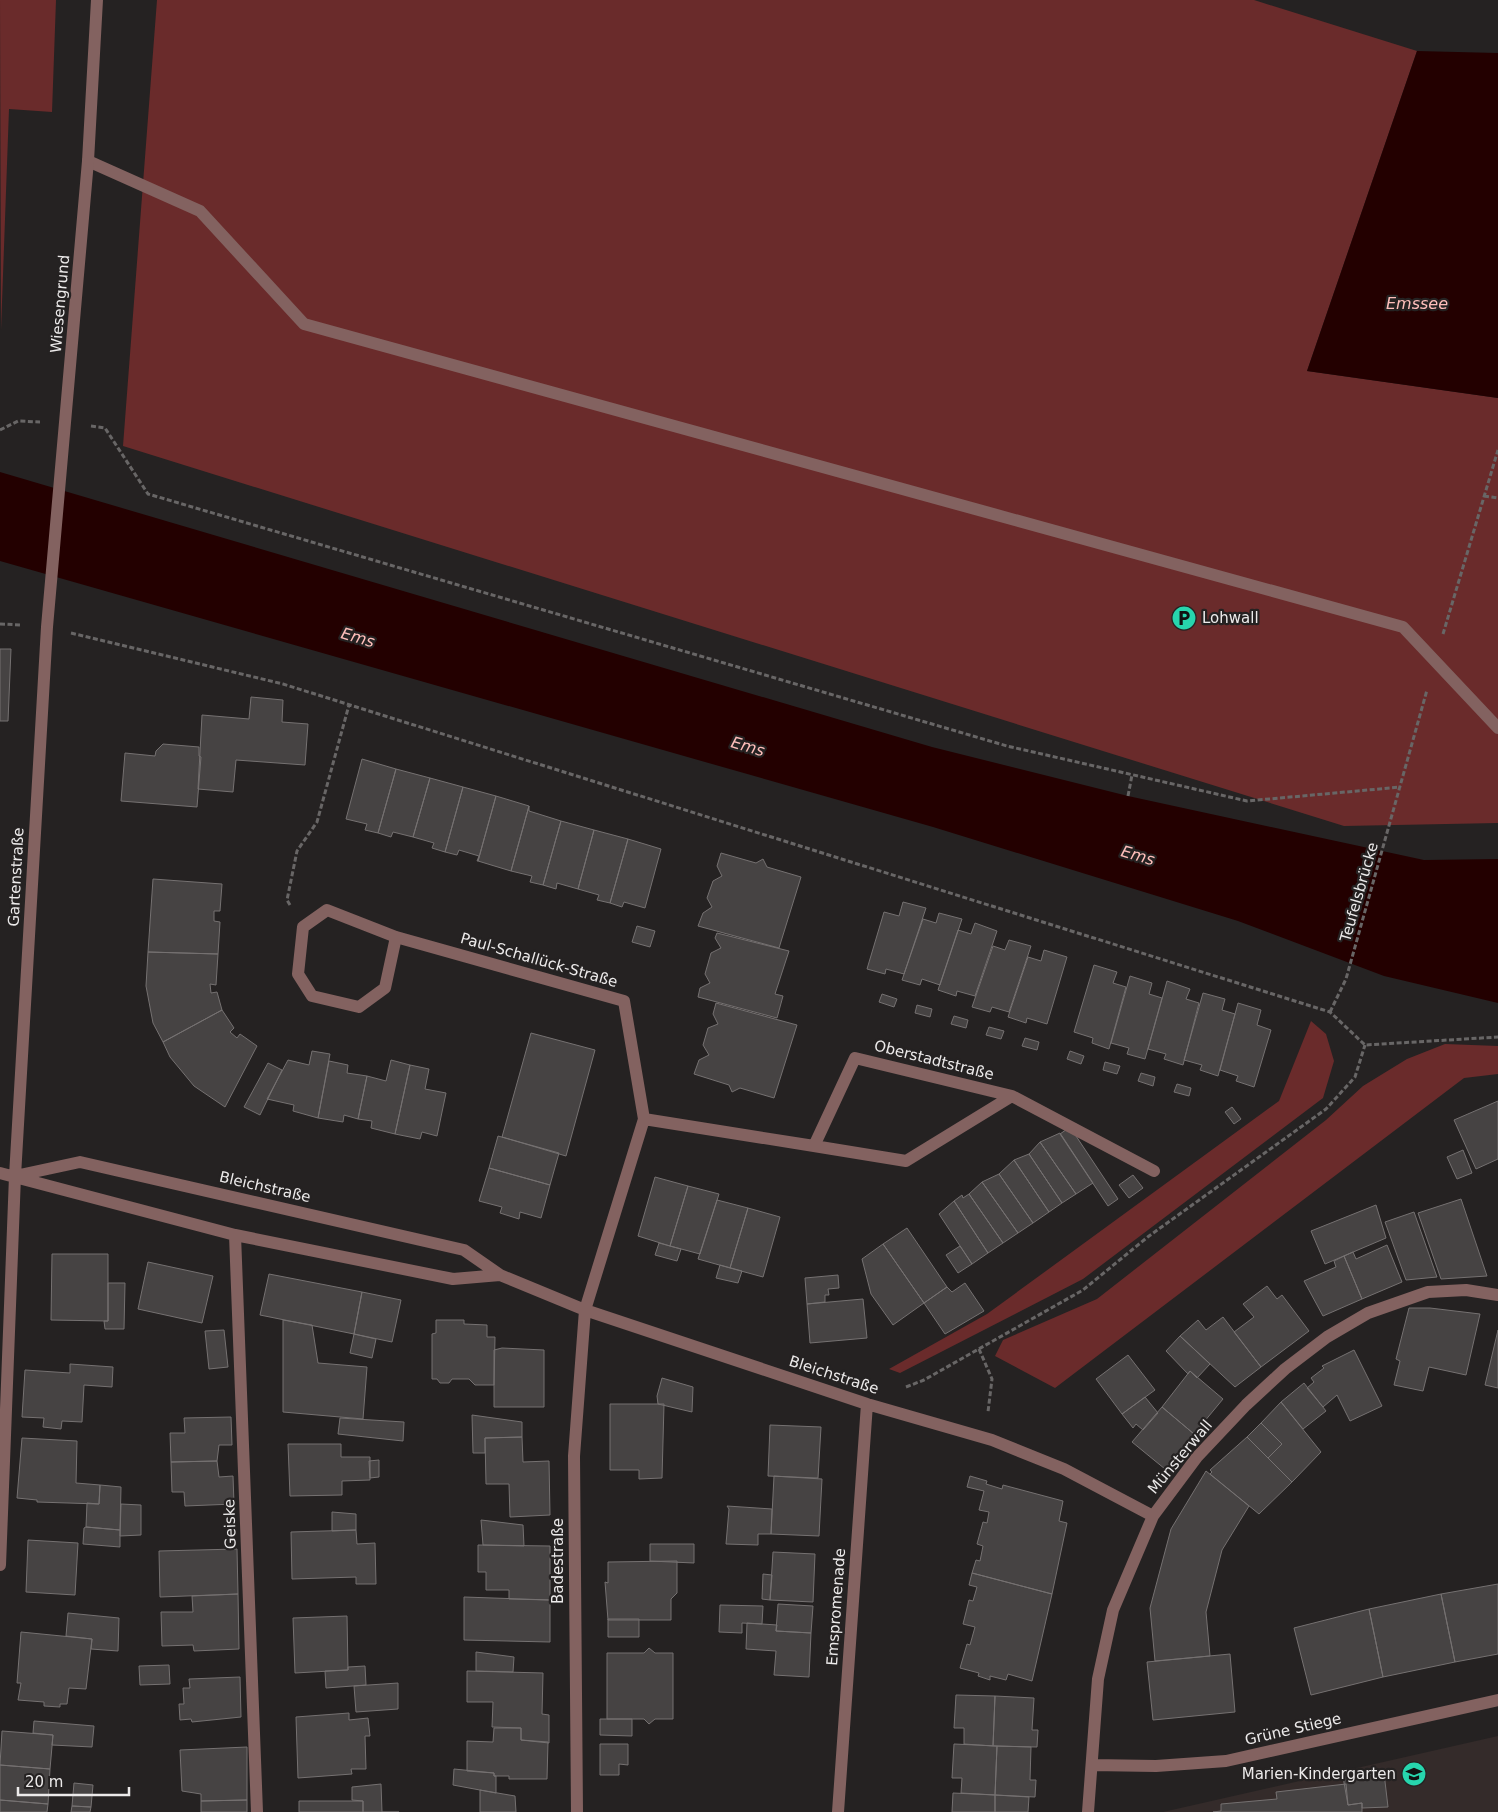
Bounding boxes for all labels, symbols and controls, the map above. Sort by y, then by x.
street label: Wiesengrund [47,254,73,354]
water label: Emssee [1386,294,1448,313]
parking icon: Lohwall [1171,605,1197,631]
place label: Lohwall [1202,609,1259,627]
water label: Ems [339,624,377,651]
water label: Ems [729,733,767,760]
street label: Gartenstraße [4,827,28,927]
street label: Teufelsbrücke [1336,840,1382,945]
water label: Ems [1119,842,1157,869]
street label: Paul-Schallück-Straße [458,929,620,991]
street label: Oberstadtstraße [872,1036,996,1084]
street label: Bleichstraße [217,1168,313,1206]
street label: Bleichstraße [787,1352,881,1398]
street label: Münsterwall [1144,1416,1216,1498]
street label: Geiske [220,1499,240,1549]
street label: Badestraße [549,1518,567,1604]
street label: Emspromenade [823,1548,849,1666]
street label: Grüne Stiege [1243,1709,1343,1749]
school or university icon: Marien-Kindergarten [1401,1761,1427,1787]
scale bar [18,1764,129,1796]
place label: Marien-Kindergarten [1242,1765,1396,1783]
text: 20 m [25,1773,63,1791]

